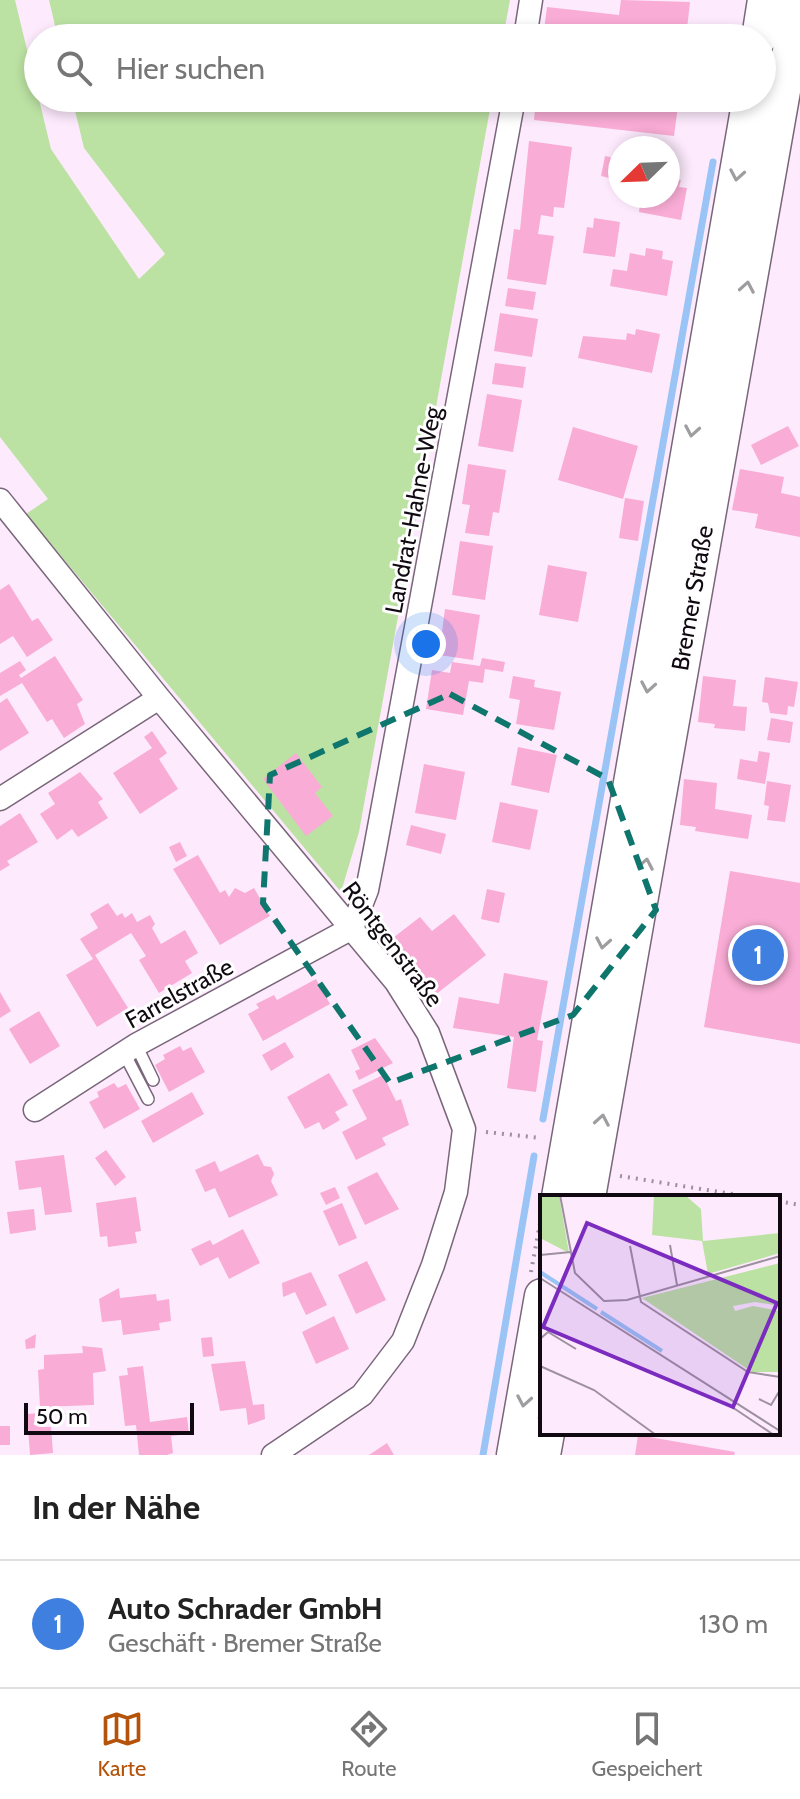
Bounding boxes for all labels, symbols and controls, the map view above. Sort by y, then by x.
search box [24,24,776,112]
icon: search [52,46,96,90]
text: Hier suchen [116,50,265,87]
north arrow [608,136,680,208]
one-way arrow [729,168,746,182]
one-way arrow [737,280,754,294]
street label: Landrat-Hahne-Weg [379,403,447,616]
one-way arrow [685,424,702,438]
street label: Bremer Straße [665,523,719,673]
your location [406,624,446,664]
one-way arrow [640,680,657,694]
one-way arrow [637,857,654,871]
street label: Röntgenstraße [337,876,449,1012]
pin: 1 [732,925,784,985]
one-way arrow [596,937,613,950]
street label: Farrelstraße [120,952,238,1034]
one-way arrow [592,1113,609,1127]
inset map [540,1195,780,1435]
one-way arrow [516,1394,533,1407]
scale bar [24,1399,194,1435]
text: 50 m [36,1403,88,1430]
text: In der Nähe [32,1486,200,1528]
text: Auto Schrader GmbH [108,1590,383,1627]
text: 1 [53,1608,63,1640]
text: 130 m [699,1608,768,1640]
text: Geschäft · Bremer Straße [108,1627,382,1659]
tab: Karte [98,1707,146,1782]
tab: Route [341,1707,396,1782]
tab: Gespeichert [592,1707,702,1782]

